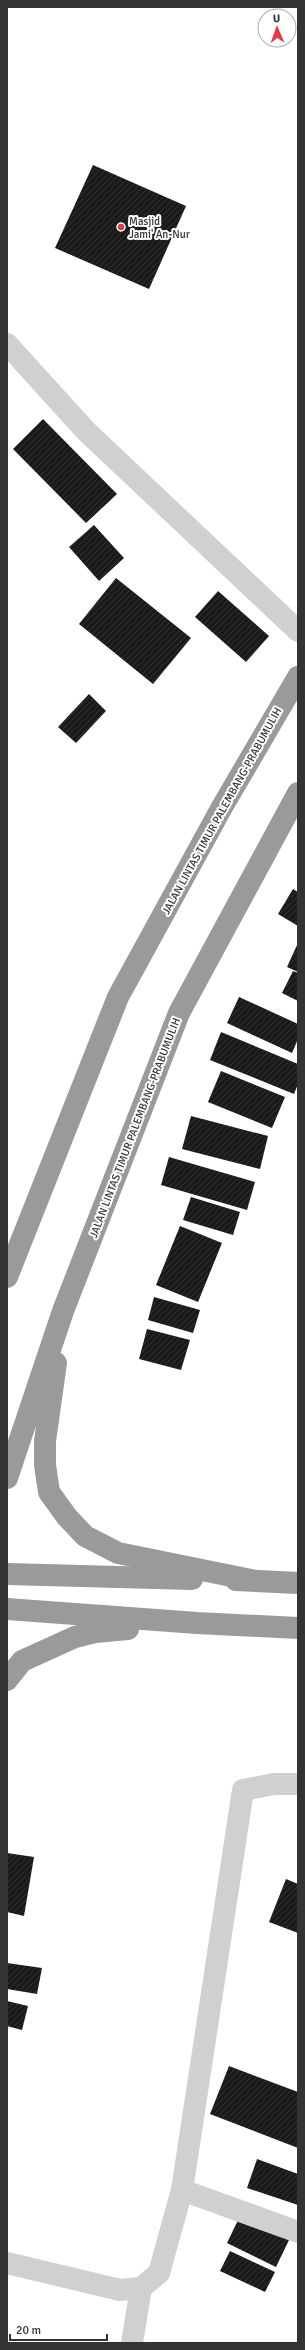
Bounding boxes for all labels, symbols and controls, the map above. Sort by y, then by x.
north arrow [257,8,297,48]
text: U [273,12,281,25]
place label: Masjid Jami' An-Nur [129,215,190,241]
marker: Masjid Jami' An-Nur [116,222,126,232]
street label: JALAN LINTAS TIMUR PALEMBANG-PRABUMULIH [159,705,285,917]
street label: JALAN LINTAS TIMUR PALEMBANG-PRABUMULIH [87,1016,183,1240]
scale bar [10,2316,107,2342]
text: 20 m [16,2323,41,2338]

